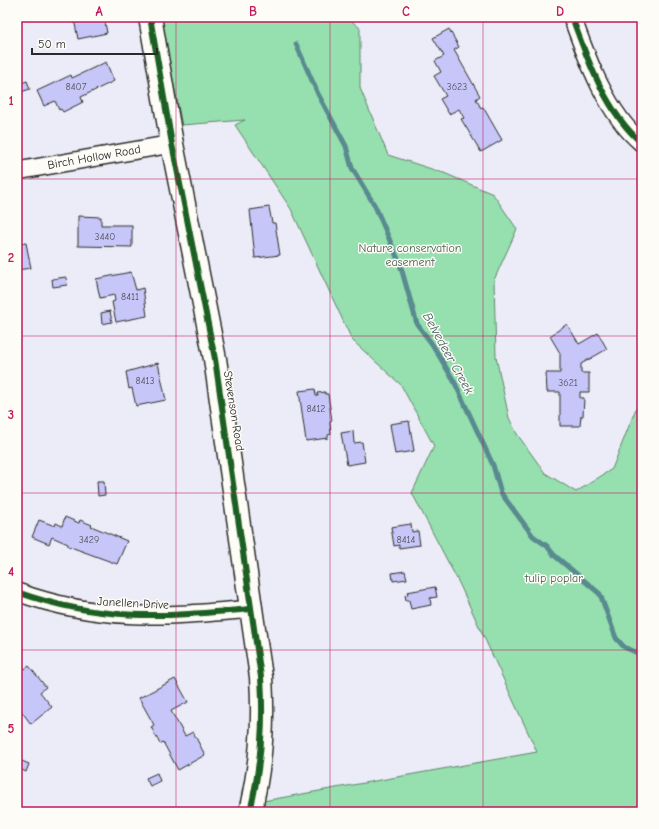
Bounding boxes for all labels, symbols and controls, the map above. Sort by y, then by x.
text: A [95,4,103,19]
text: B [249,4,257,19]
text: C [402,4,410,19]
text: D [556,4,564,19]
scale bar [32,30,157,56]
text: 50 m [38,37,66,51]
house number: 8407 [66,81,87,93]
house number: 3623 [447,81,467,93]
text: 1 [8,93,14,108]
street label: Birch Hollow Road [46,142,142,172]
house number: 3440 [95,231,115,243]
park label: Nature conservation easement [359,241,461,269]
text: 2 [8,250,14,265]
house number: 8411 [121,291,139,303]
water label: Belvedeer Creek [420,310,478,397]
street label: Stevenson Road [221,370,247,452]
house number: 8413 [135,375,155,387]
house number: 3621 [558,377,578,389]
house number: 8412 [306,403,326,415]
text: 3 [8,407,14,422]
house number: 3429 [79,534,99,546]
house number: 8414 [397,534,416,546]
text: 4 [8,564,14,579]
park label: tulip poplar [524,571,583,585]
street label: Janellen Drive [97,594,169,612]
text: 5 [8,721,15,736]

